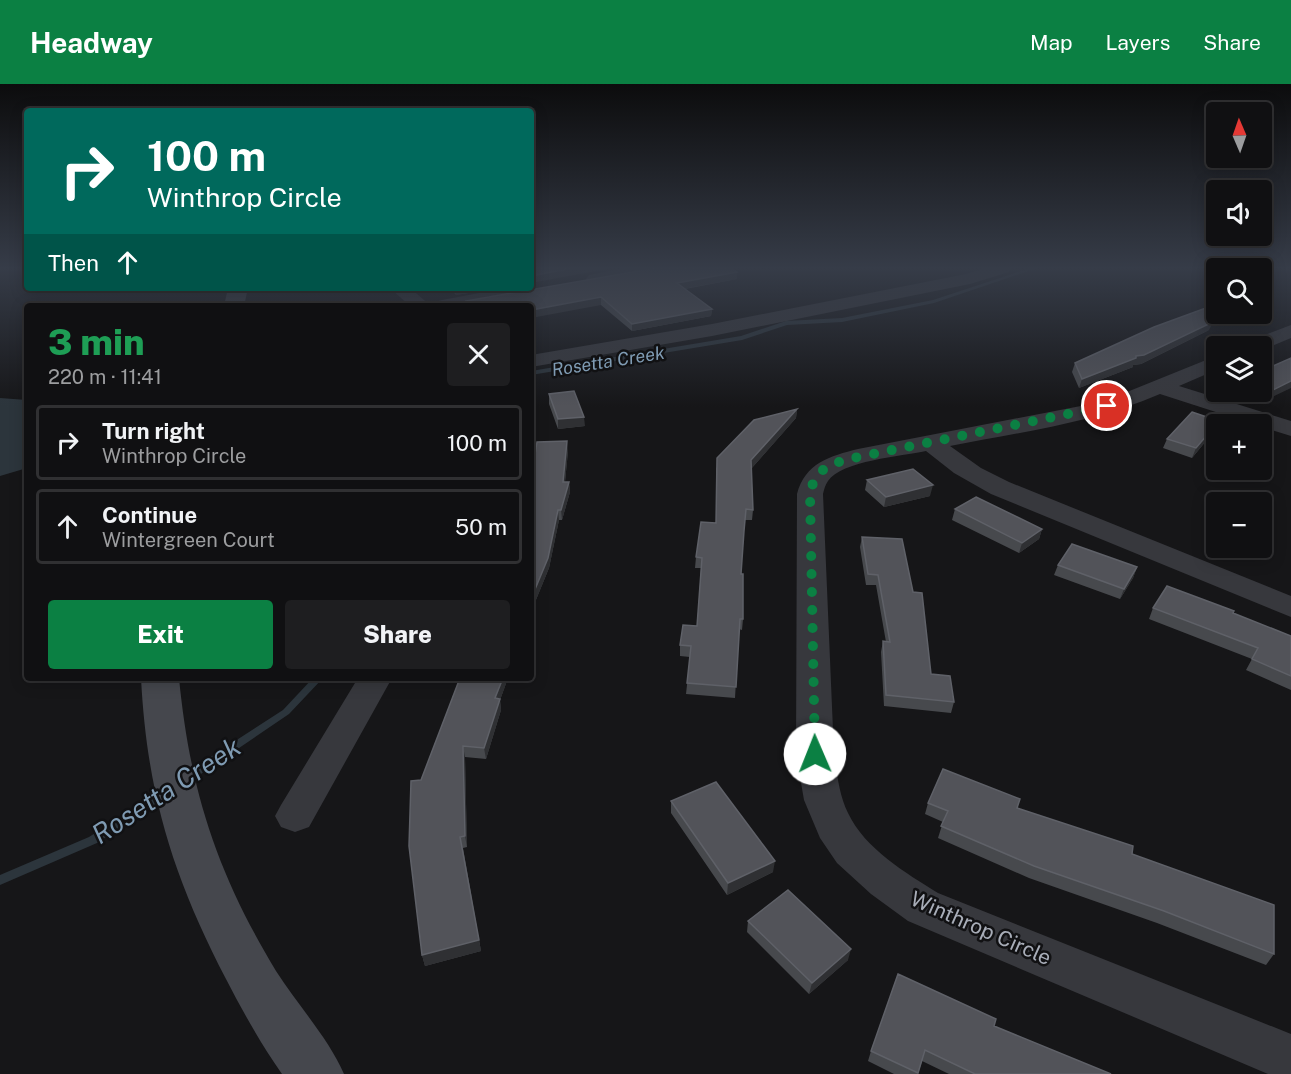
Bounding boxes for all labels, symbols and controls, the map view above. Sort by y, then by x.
text: Headway [30,26,153,59]
text: Map [1030,30,1073,55]
text: Layers [1106,30,1170,55]
text: Share [1203,30,1261,55]
north arrow [1206,102,1272,168]
map controls [1206,102,1272,558]
text: 100 m [147,131,266,180]
icon: right [48,132,126,210]
button: sound [1206,180,1272,246]
text: Winthrop Circle [147,181,342,213]
icon: ahead [111,246,144,279]
text: Then [48,250,99,276]
button: search [1206,258,1272,324]
text: 3 min [48,321,145,363]
button: close [447,323,510,386]
button: layers [1206,336,1272,402]
water label: Rosetta Creek [550,342,666,380]
text: 220 m · 11:41 [48,365,162,389]
pin [1081,380,1132,431]
icon: arrive [1090,389,1123,422]
button: + [1206,414,1272,480]
text: Turn right [102,418,205,444]
icon: right [51,426,84,459]
text: 100 m [447,430,507,456]
text: Winthrop Circle [102,444,246,468]
button: − [1206,492,1272,558]
text: Continue [102,502,197,528]
icon: ahead [51,510,84,543]
text: 50 m [455,514,507,540]
text: Wintergreen Court [102,528,275,552]
button: Exit [48,600,273,669]
button: Share [285,600,510,669]
position arrow [783,722,847,786]
water label: Rosetta Creek [86,730,247,850]
street label: Winthrop Circle [907,886,1055,970]

